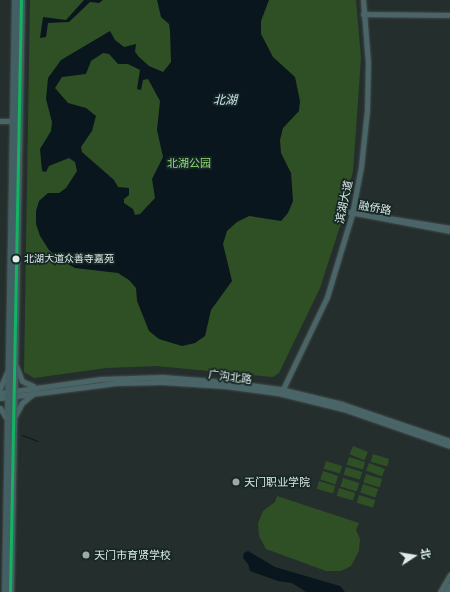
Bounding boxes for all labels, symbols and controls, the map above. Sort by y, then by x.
water label: 北湖 [213,93,237,107]
park label: 北湖公园 [167,156,211,170]
street label: 滨湖大道 [333,179,355,225]
street label: 融侨路 [358,199,392,217]
place label: 北湖大道众善寺嘉苑 [24,253,114,265]
marker: 北湖大道众善寺嘉苑 [11,254,21,264]
street label: 广沟北路 [207,368,253,386]
place label: 天门职业学院 [244,475,310,489]
marker: 天门职业学院 [231,477,241,487]
north arrow [394,536,434,576]
text: 北 [418,547,434,560]
place label: 天门市育贤学校 [94,548,171,562]
marker: 天门市育贤学校 [81,550,91,560]

